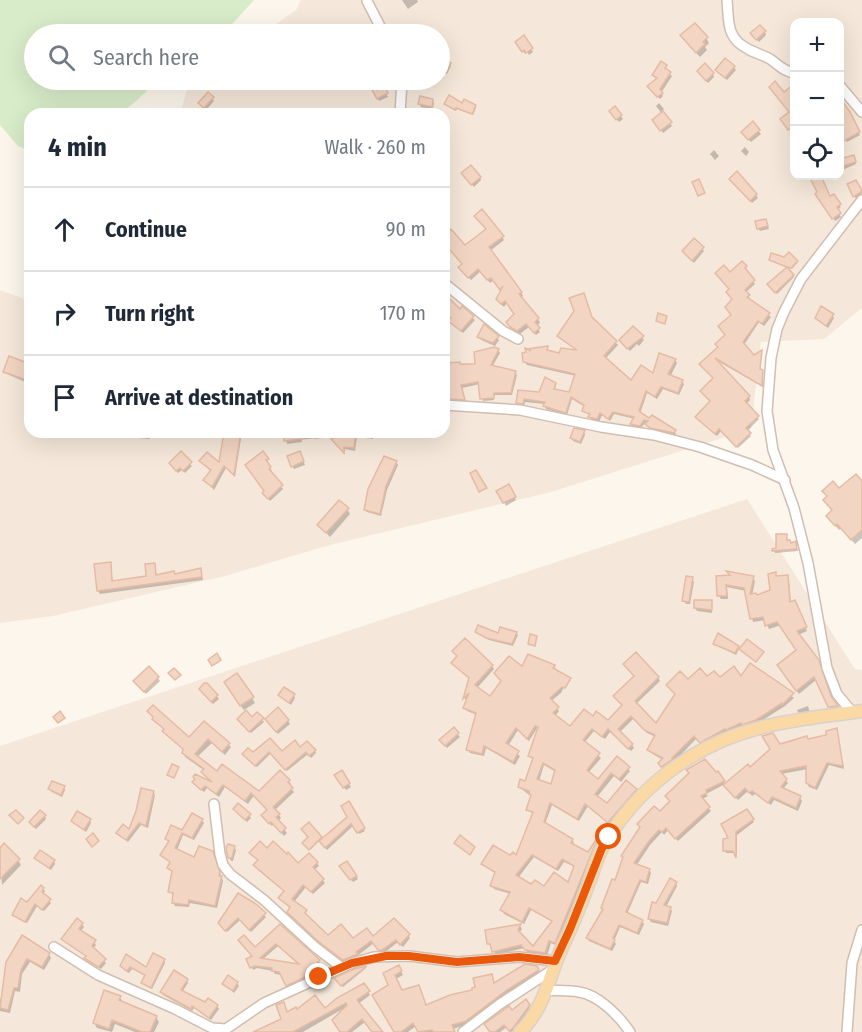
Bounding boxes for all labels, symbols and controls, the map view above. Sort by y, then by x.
map controls [790,18,844,180]
button: + [790,18,844,72]
search box [24,24,450,90]
icon: search [45,41,78,74]
text: Search here [93,44,199,71]
button: − [790,72,844,126]
button: locate [790,126,844,180]
text: 4 min [48,132,107,163]
text: Walk · 260 m [325,135,426,159]
icon: ahead [48,213,81,246]
text: Continue [105,216,187,243]
text: 90 m [386,217,426,241]
icon: right [48,297,81,330]
text: Turn right [105,300,194,327]
text: 170 m [380,301,426,325]
icon: arrive [48,381,81,414]
text: Arrive at destination [105,384,293,411]
route start [595,823,621,849]
route end [305,963,331,989]

